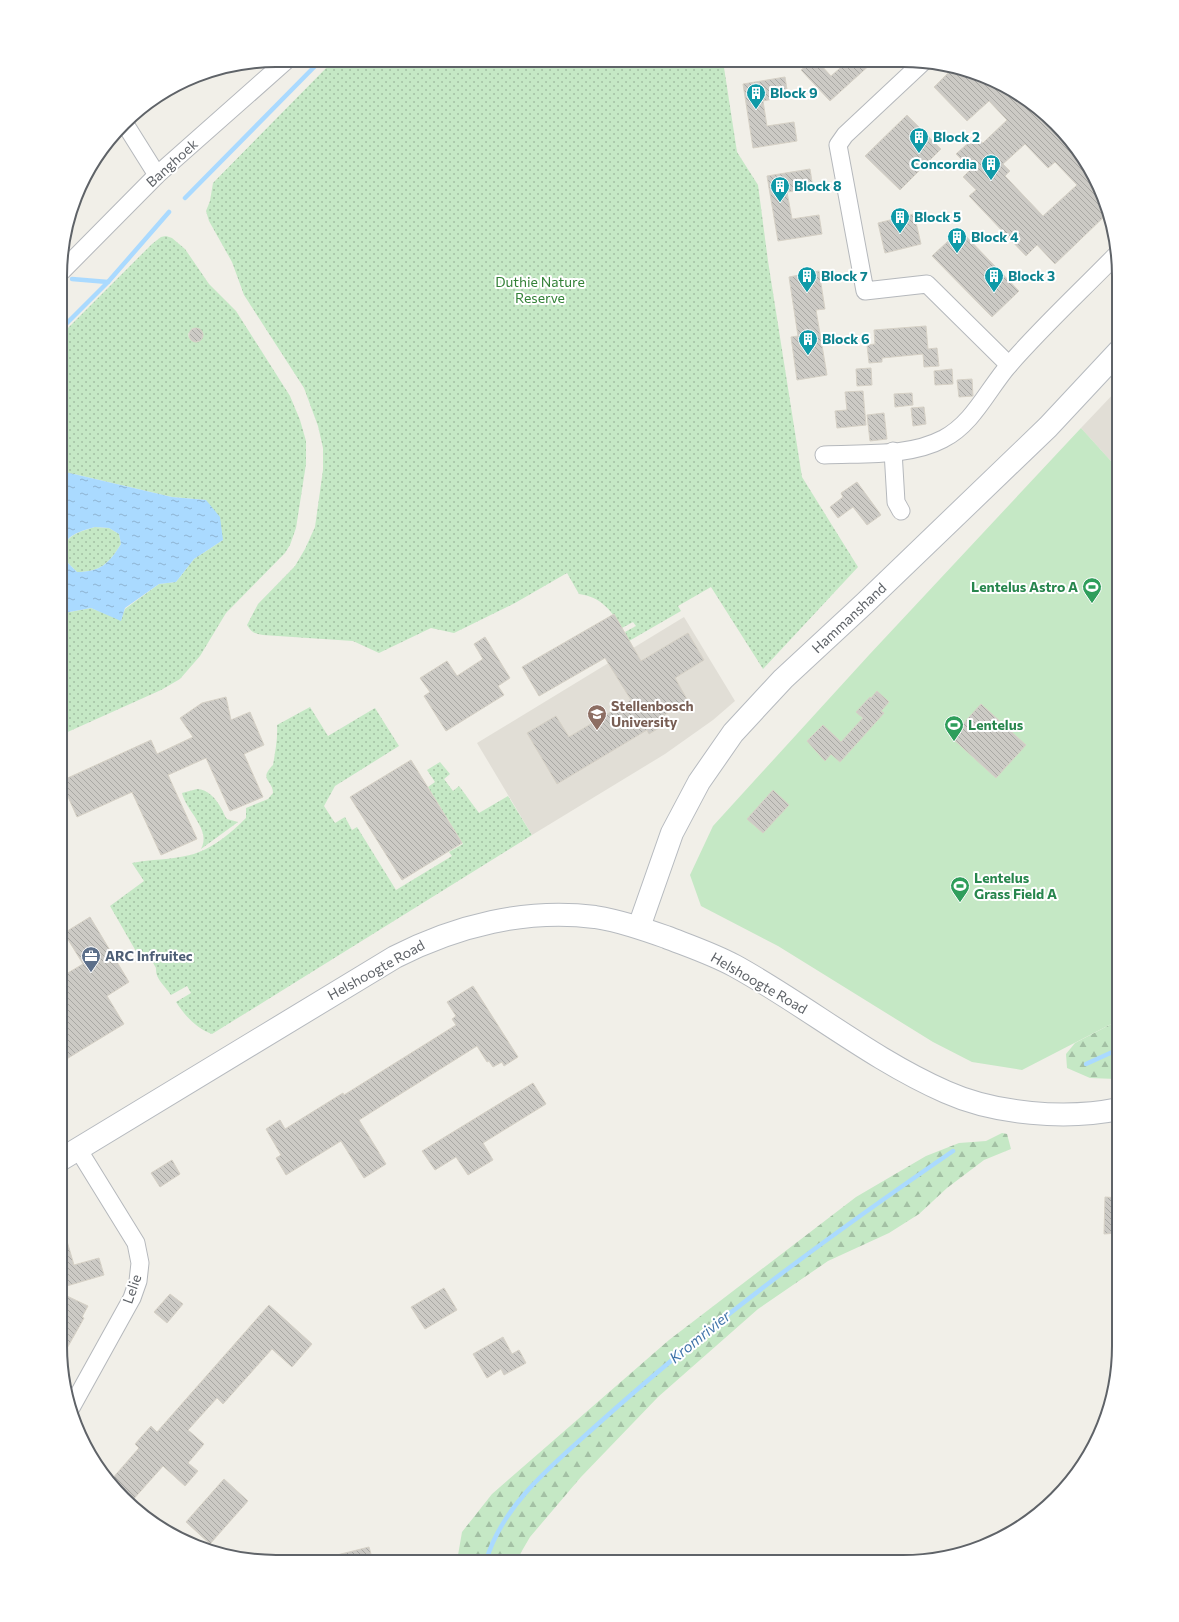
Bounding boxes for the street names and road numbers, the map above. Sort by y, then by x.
street label: Banghoek [142,135,201,190]
street label: Hammanshand [808,579,889,656]
street label: Helshoogte Road [324,936,427,1003]
street label: Helshoogte Road [708,948,811,1017]
street label: Lelie [119,1272,144,1306]

